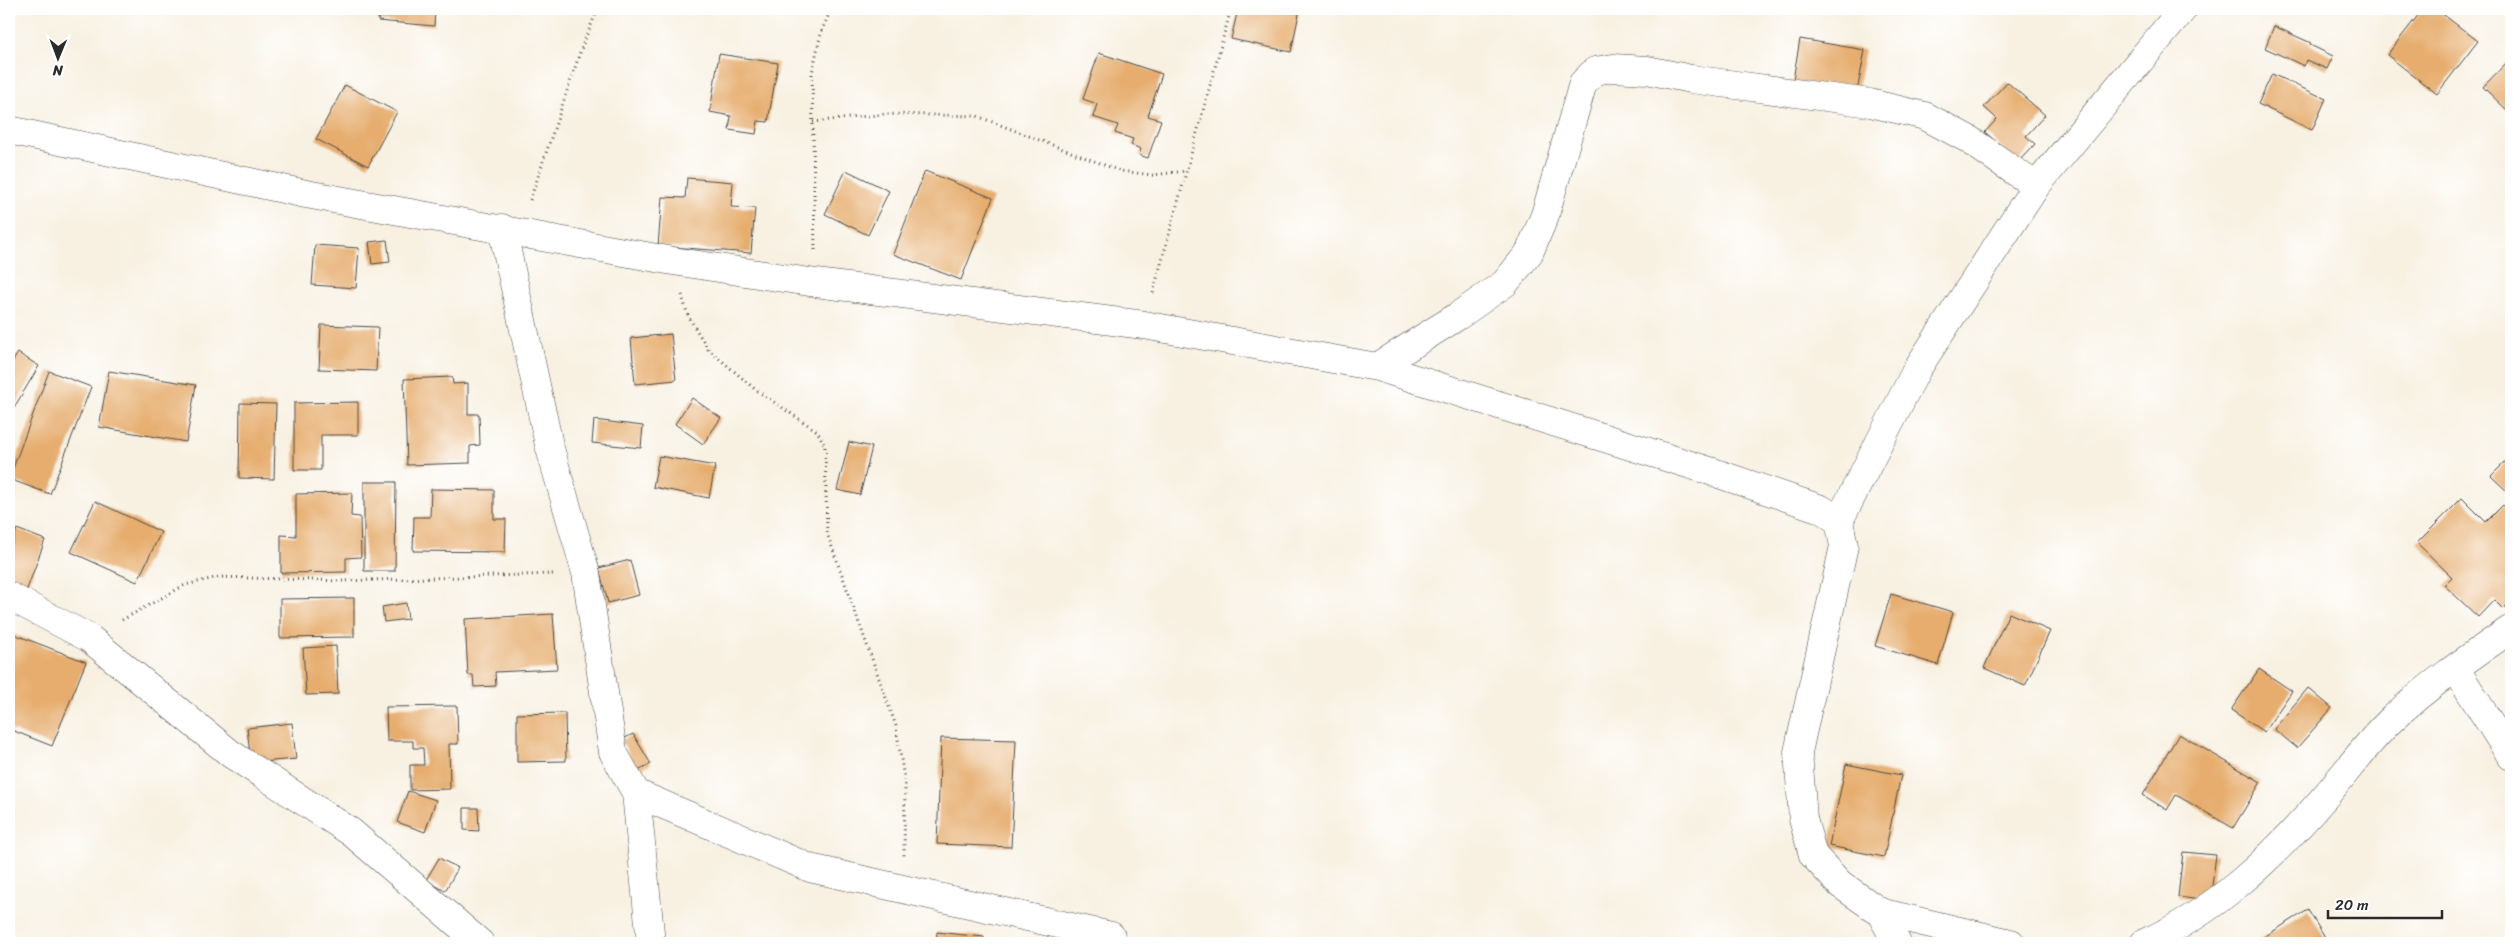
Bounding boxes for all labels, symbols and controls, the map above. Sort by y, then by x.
north arrow [32,32,82,82]
text: N [52,58,64,83]
scale bar [2328,887,2441,919]
text: 20 m [2335,892,2369,918]

